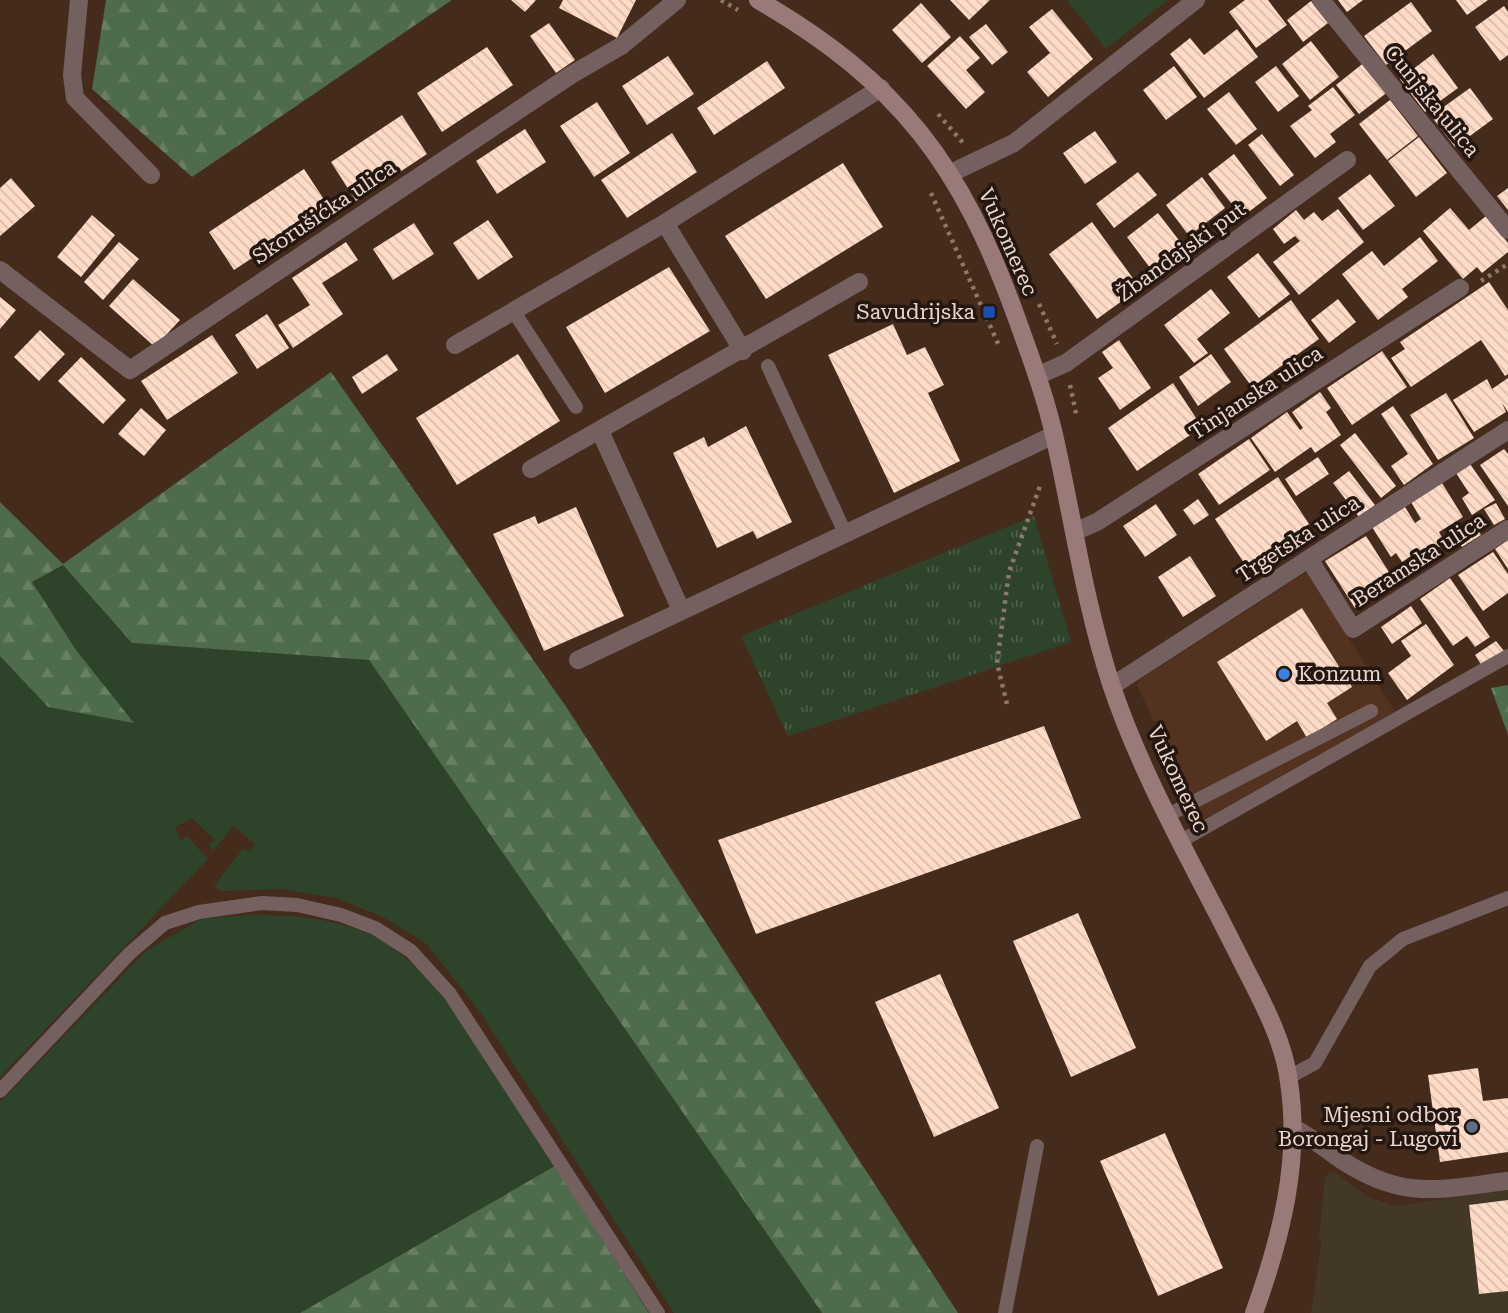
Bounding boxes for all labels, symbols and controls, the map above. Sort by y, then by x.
street label: Cunjska ulica [1380,40,1485,162]
street label: Skorušićka ulica [248,155,401,269]
street label: Vukomerec [974,184,1043,300]
street label: Žbandajski put [1112,197,1250,306]
place label: Savudrijska [856,300,976,324]
marker: Savudrijska [981,304,997,320]
street label: Tinjanska ulica [1185,341,1328,445]
street label: Trgetska ulica [1232,490,1364,588]
street label: Beramska ulica [1348,508,1490,612]
place label: Konzum [1298,662,1381,686]
marker: Konzum [1276,666,1292,682]
street label: Vukomerec [1143,722,1213,837]
place label: Mjesni odbor Borongaj - Lugovi [1278,1103,1458,1151]
marker: Mjesni odbor Borongaj - Lugovi [1464,1119,1480,1135]

